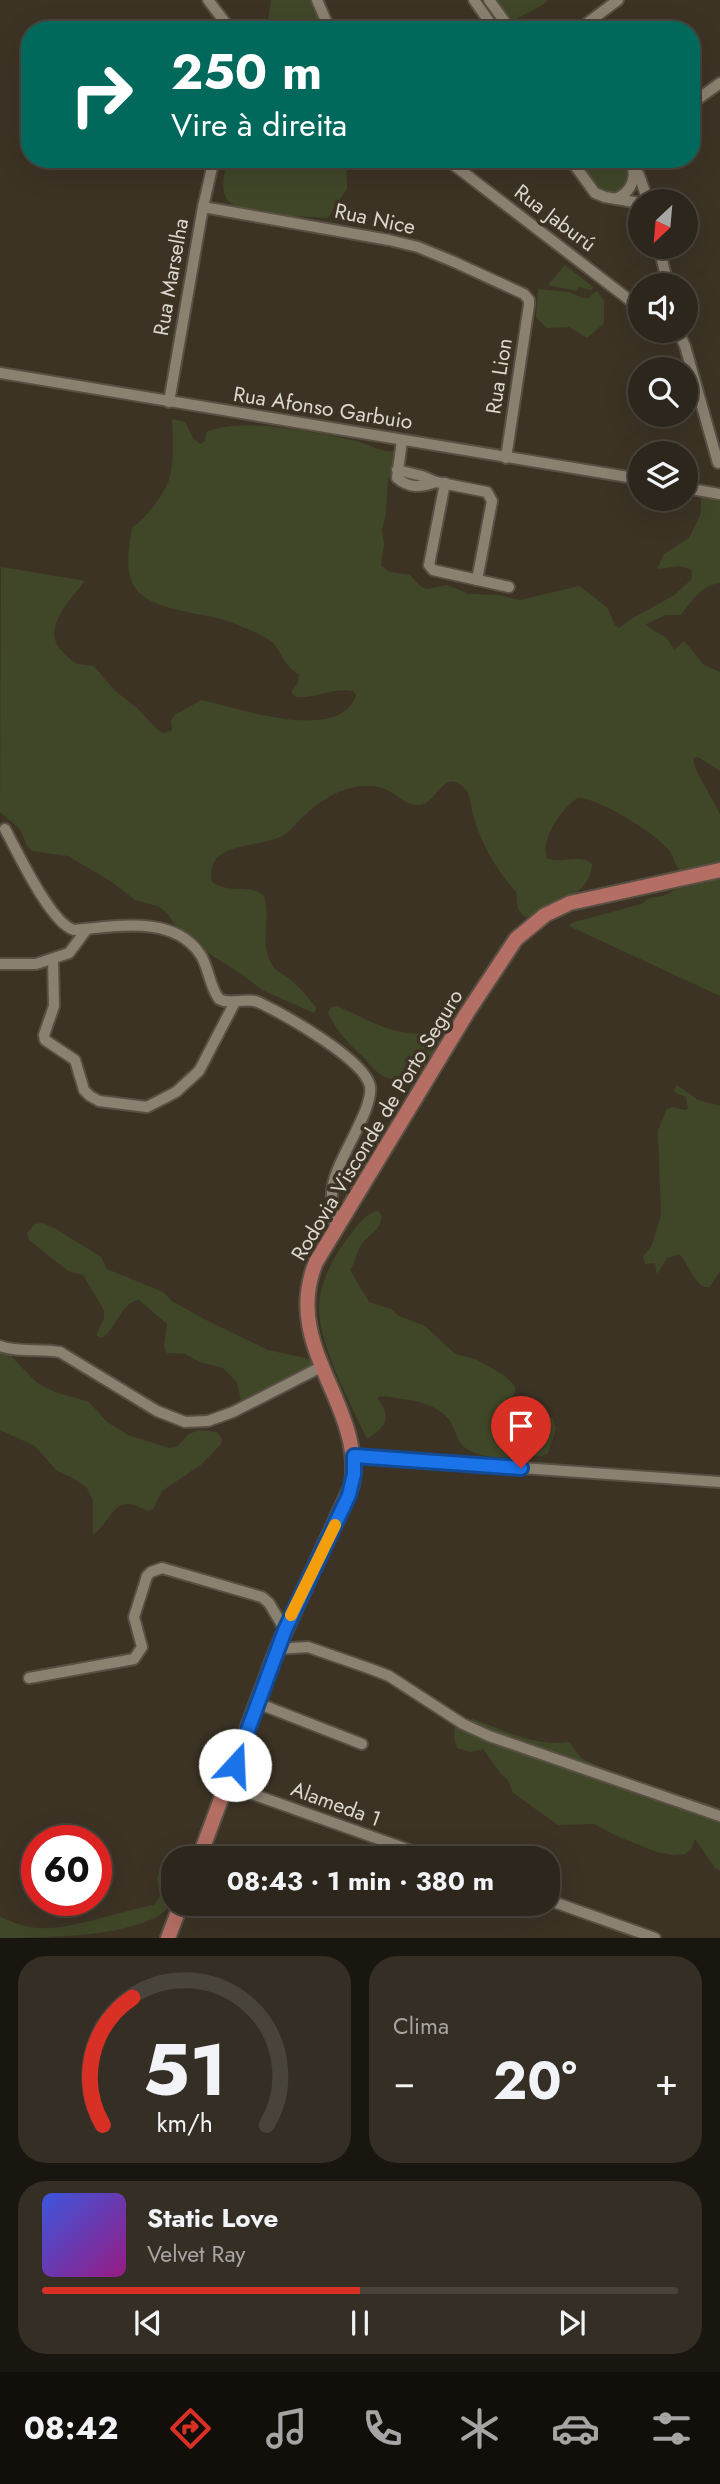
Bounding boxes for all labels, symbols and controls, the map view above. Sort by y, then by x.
text: 250 m [171,37,322,107]
icon: right [56,49,147,140]
text: Vire à direita [171,102,347,148]
street label: Rua Jaburú [508,177,602,259]
north arrow [628,189,698,259]
map controls [628,189,698,511]
street label: Rua Nice [332,196,418,242]
street label: Rua Marselha [146,216,196,338]
button: sound [628,273,698,343]
street label: Rua Lion [478,336,520,416]
button: search [628,357,698,427]
street label: Rua Afonso Garbuio [231,379,415,437]
button: layers [628,441,698,511]
street label: Rodovia Visconde de Porto Seguro [284,984,470,1266]
pin [491,1396,551,1468]
icon: arrive [502,1407,540,1445]
position arrow [198,1728,272,1802]
street label: Alameda 1 [287,1774,385,1834]
speed limit sign: 60 [21,1825,112,1916]
text: 08:43 · 1 min · 380 m [227,1862,494,1900]
text: Clima [393,2009,449,2043]
text: 51 [142,2018,227,2123]
text: 20° [493,2043,577,2119]
text: − [393,2054,415,2109]
text: + [655,2054,678,2109]
text: km/h [156,2105,213,2141]
text: Static Love [147,2199,279,2237]
text: Velvet Ray [147,2237,245,2271]
icon: previous [129,2304,167,2342]
icon: pause [341,2304,379,2342]
icon: next [553,2304,591,2342]
icon: directions [166,2404,215,2453]
icon: music [262,2404,311,2453]
icon: phone [358,2404,407,2453]
icon: climate [455,2404,504,2453]
icon: car [551,2404,600,2453]
icon: filters [647,2404,696,2453]
text: 08:42 [24,2405,119,2451]

